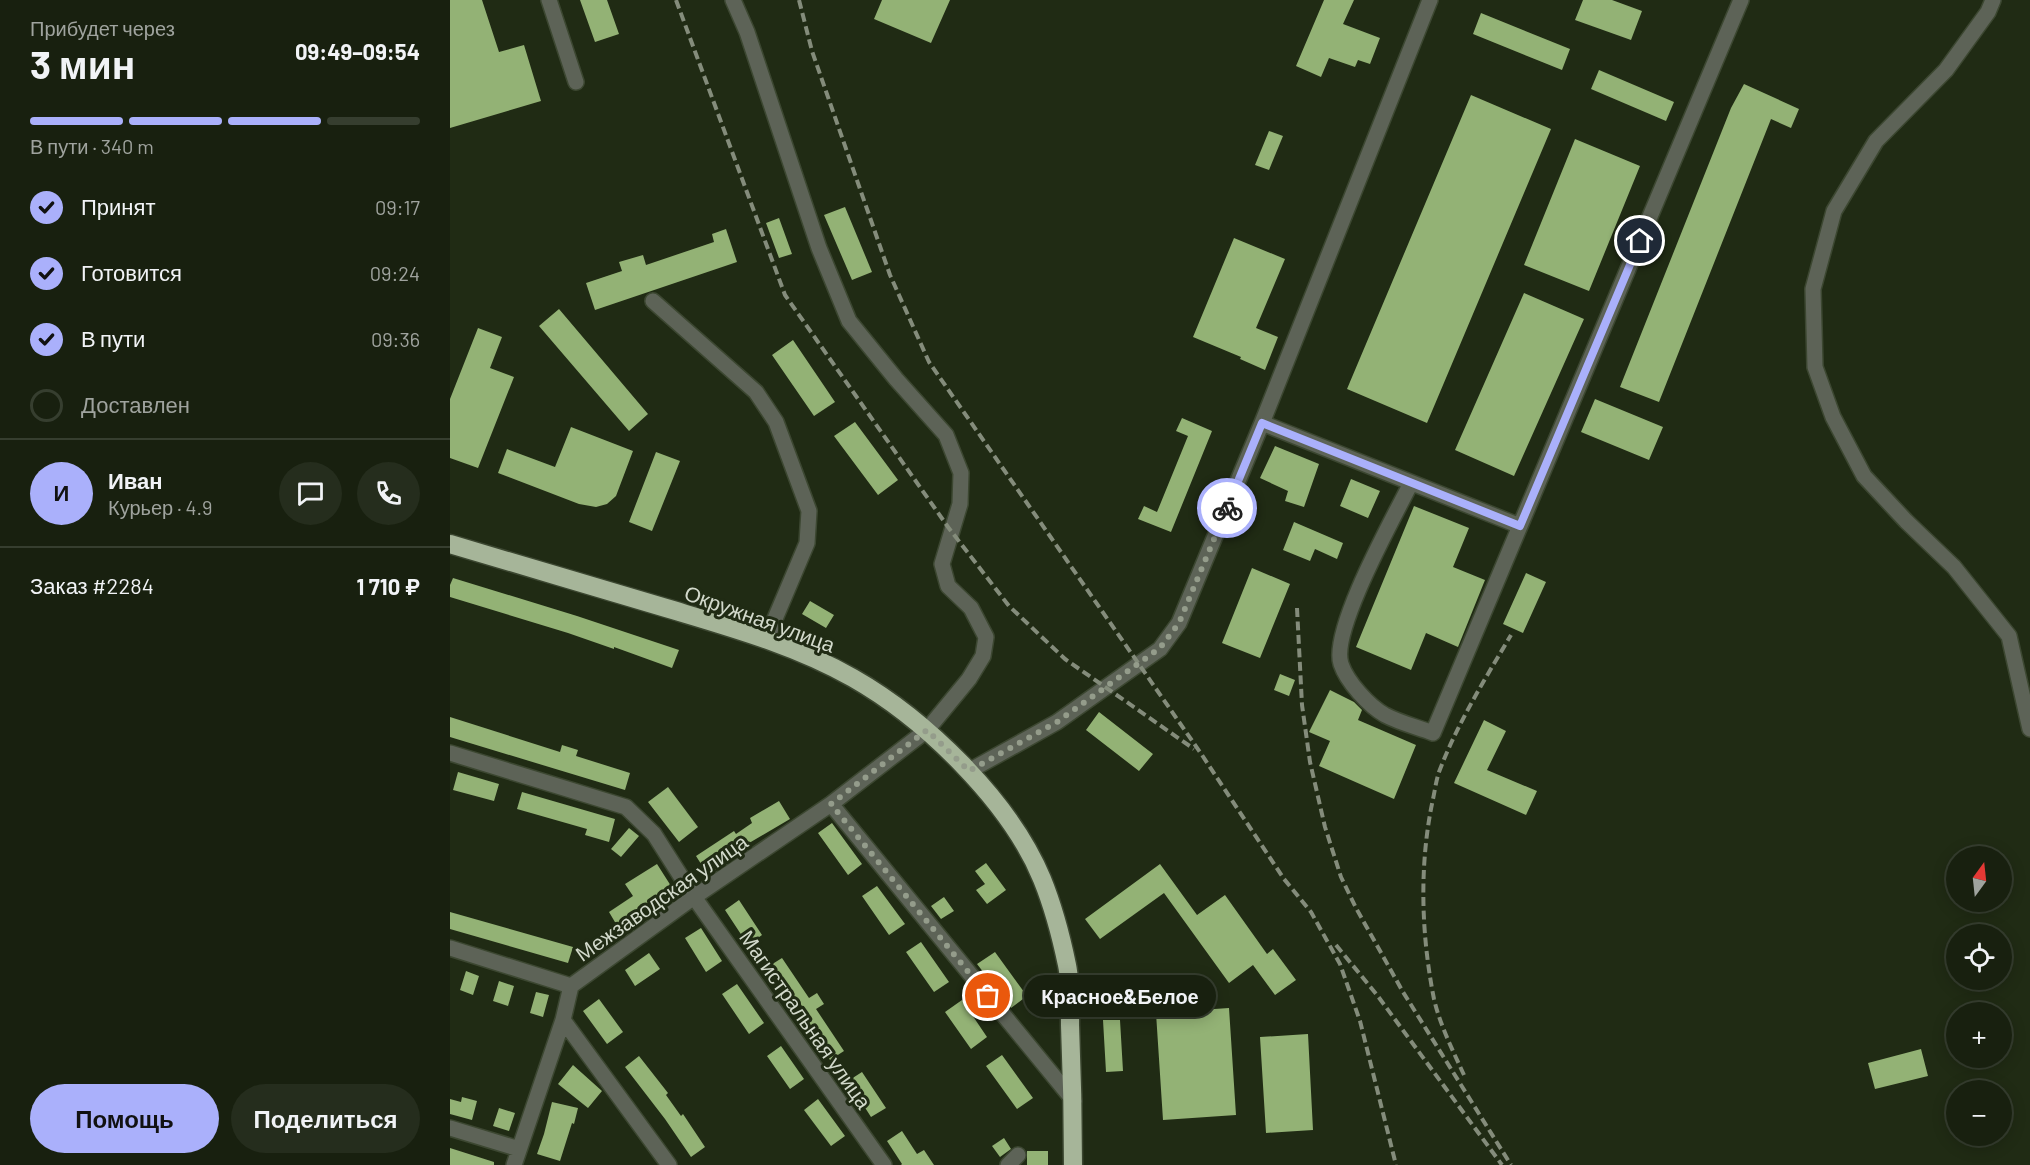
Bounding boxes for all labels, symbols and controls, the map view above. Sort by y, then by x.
text: Прибудет через [30,16,175,40]
text: 09:49–09:54 [295,38,420,64]
text: 3 мин [30,40,135,87]
text: В пути · 340 m [30,134,154,158]
icon: check [30,191,63,224]
text: Принят [81,193,155,219]
text: 09:17 [375,195,420,219]
pin [1614,215,1665,266]
icon: home [1623,224,1656,257]
icon: check [30,257,63,290]
text: Готовится [81,259,182,285]
text: 09:24 [370,261,420,285]
icon: check [30,323,63,356]
text: В пути [81,325,145,351]
text: 09:36 [371,327,420,351]
text: Доставлен [81,391,190,417]
button: chat [279,462,342,525]
button: phone [357,462,420,525]
text: Иван [108,467,163,493]
courier [1197,478,1257,538]
text: И [54,479,69,505]
icon: bike [1211,492,1244,525]
text: Курьер · 4.9 [108,495,212,519]
text: Заказ #2284 [30,572,154,598]
text: 1 710 ₽ [357,573,420,599]
street label: Окружная улица [681,579,839,657]
street label: Межзаводская улица [570,828,752,966]
north arrow [1946,846,2012,912]
map controls [1946,846,2012,1146]
button: locate [1946,924,2012,990]
street label: Магистральная улица [735,925,877,1113]
pin [962,970,1013,1021]
callout: Красное&Белое [1024,975,1216,1017]
icon: bag [971,979,1004,1012]
text: Красное&Белое [1041,984,1199,1008]
button: + [1946,1002,2012,1068]
button: − [1946,1080,2012,1146]
button: Помощь [30,1084,219,1153]
button: Поделиться [231,1084,420,1153]

